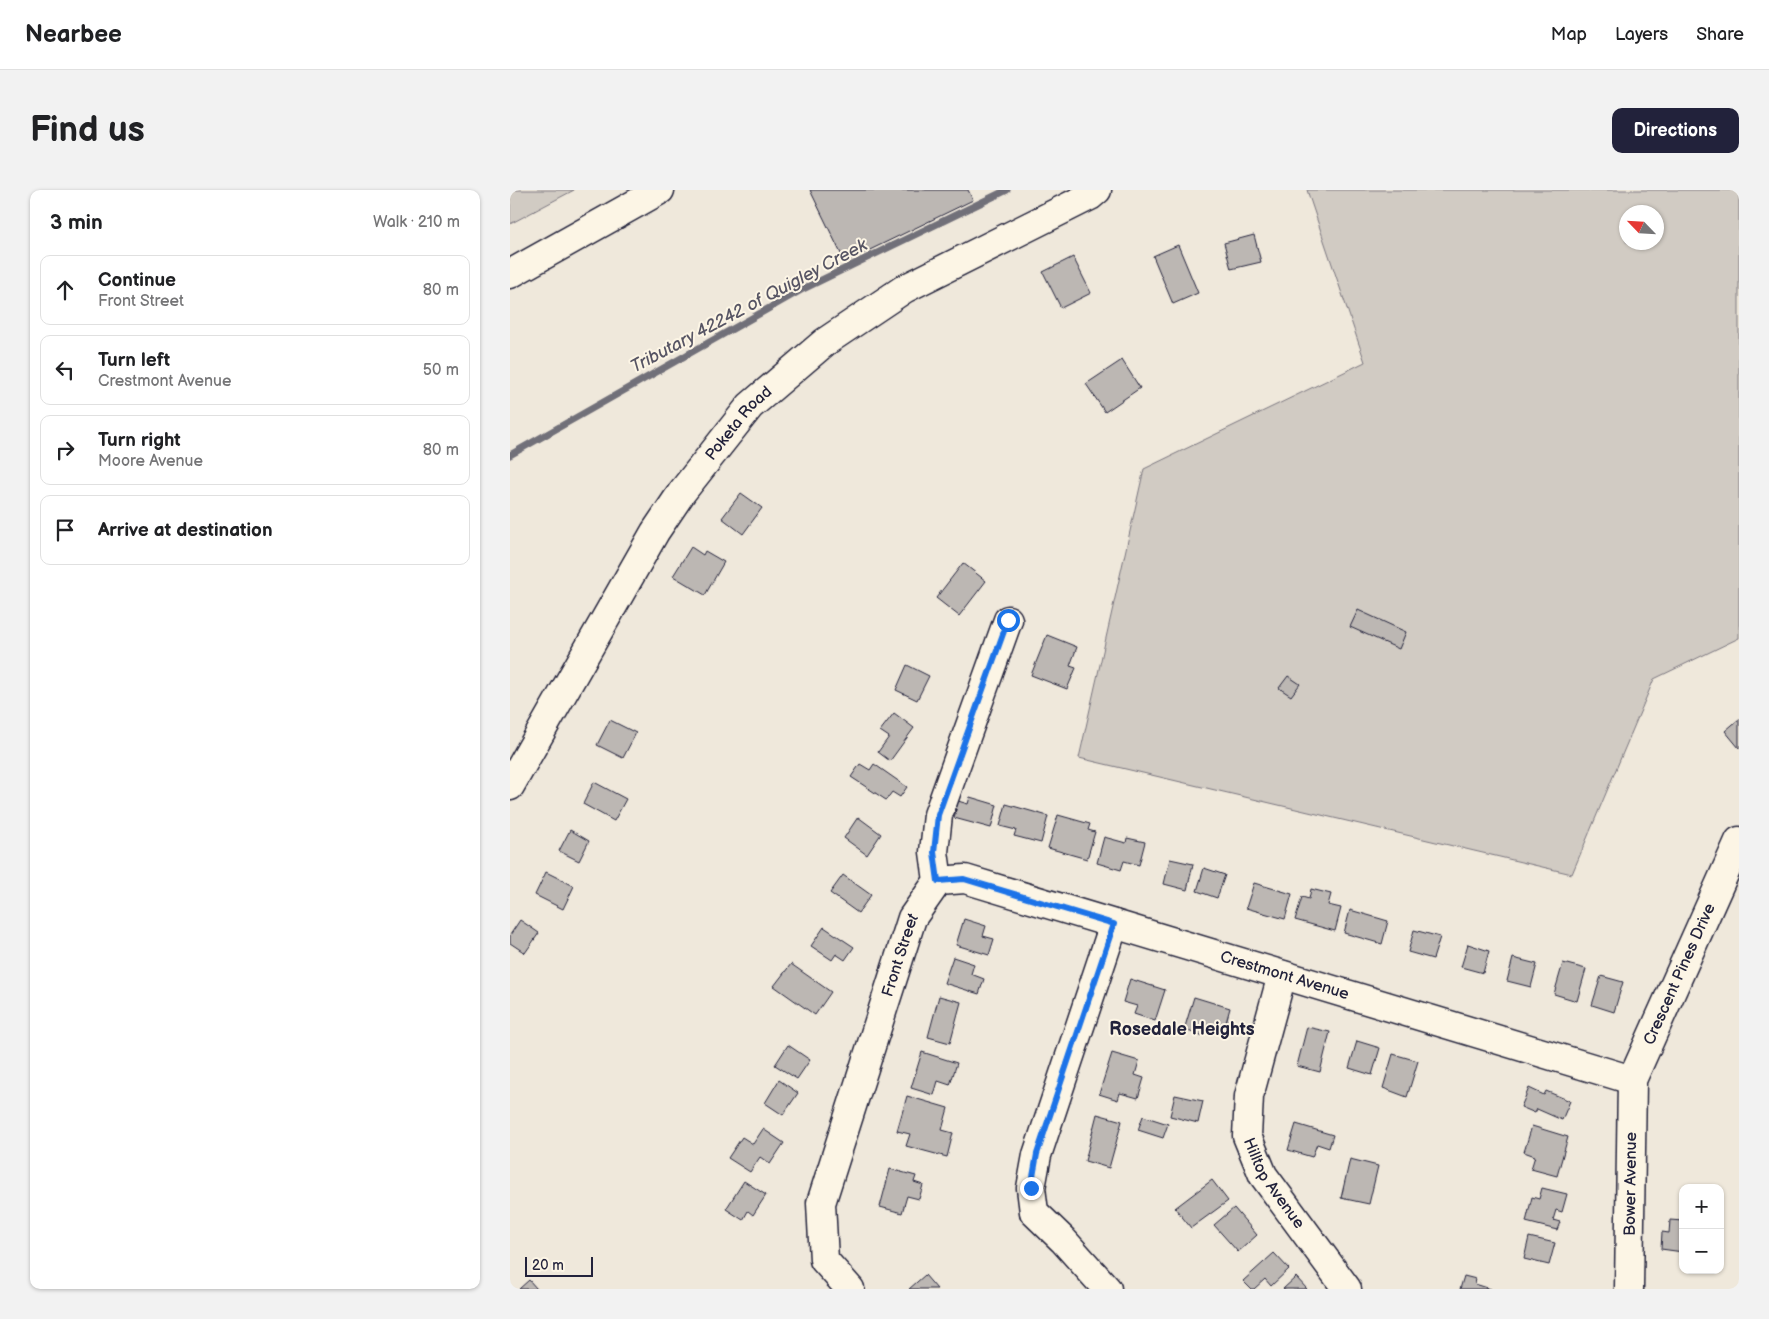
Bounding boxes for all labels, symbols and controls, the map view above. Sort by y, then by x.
text: Nearbee [25,20,122,49]
text: Map [1551,24,1587,45]
text: Layers [1615,24,1668,45]
text: Share [1696,24,1744,45]
button: Directions [1612,108,1739,153]
text: Find us [30,109,145,152]
north arrow [1619,205,1664,250]
text: 3 min [50,210,103,235]
text: Walk · 210 m [373,213,460,232]
water label: Tributary 42242 of Quigley Creek [627,234,872,377]
text: Continue [98,269,176,292]
icon: ahead [51,276,79,304]
text: 80 m [423,281,459,300]
text: Front Street [98,292,184,311]
text: Turn left [98,349,170,372]
icon: left [51,356,79,384]
text: 50 m [423,361,459,380]
text: Crestmont Avenue [98,372,231,391]
street label: Poketa Road [701,382,776,464]
text: Turn right [98,429,181,452]
icon: right [51,436,79,464]
text: 80 m [423,441,459,460]
text: Moore Avenue [98,452,203,471]
icon: arrive [51,516,79,544]
text: Arrive at destination [98,519,273,542]
route start [997,609,1020,632]
street label: Crescent Pines Drive [1639,900,1719,1048]
street label: Front Street [878,909,922,999]
street label: Crestmont Avenue [1218,947,1352,1004]
district label: Rosedale Heights [1109,1019,1255,1040]
street label: Bower Avenue [1620,1131,1641,1236]
street label: Hilltop Avenue [1239,1135,1309,1233]
route end [1020,1177,1043,1200]
map controls [1679,1184,1724,1274]
button: + [1679,1184,1724,1229]
button: − [1679,1229,1724,1274]
scale bar [525,1254,592,1277]
text: 20 m [532,1257,564,1274]

